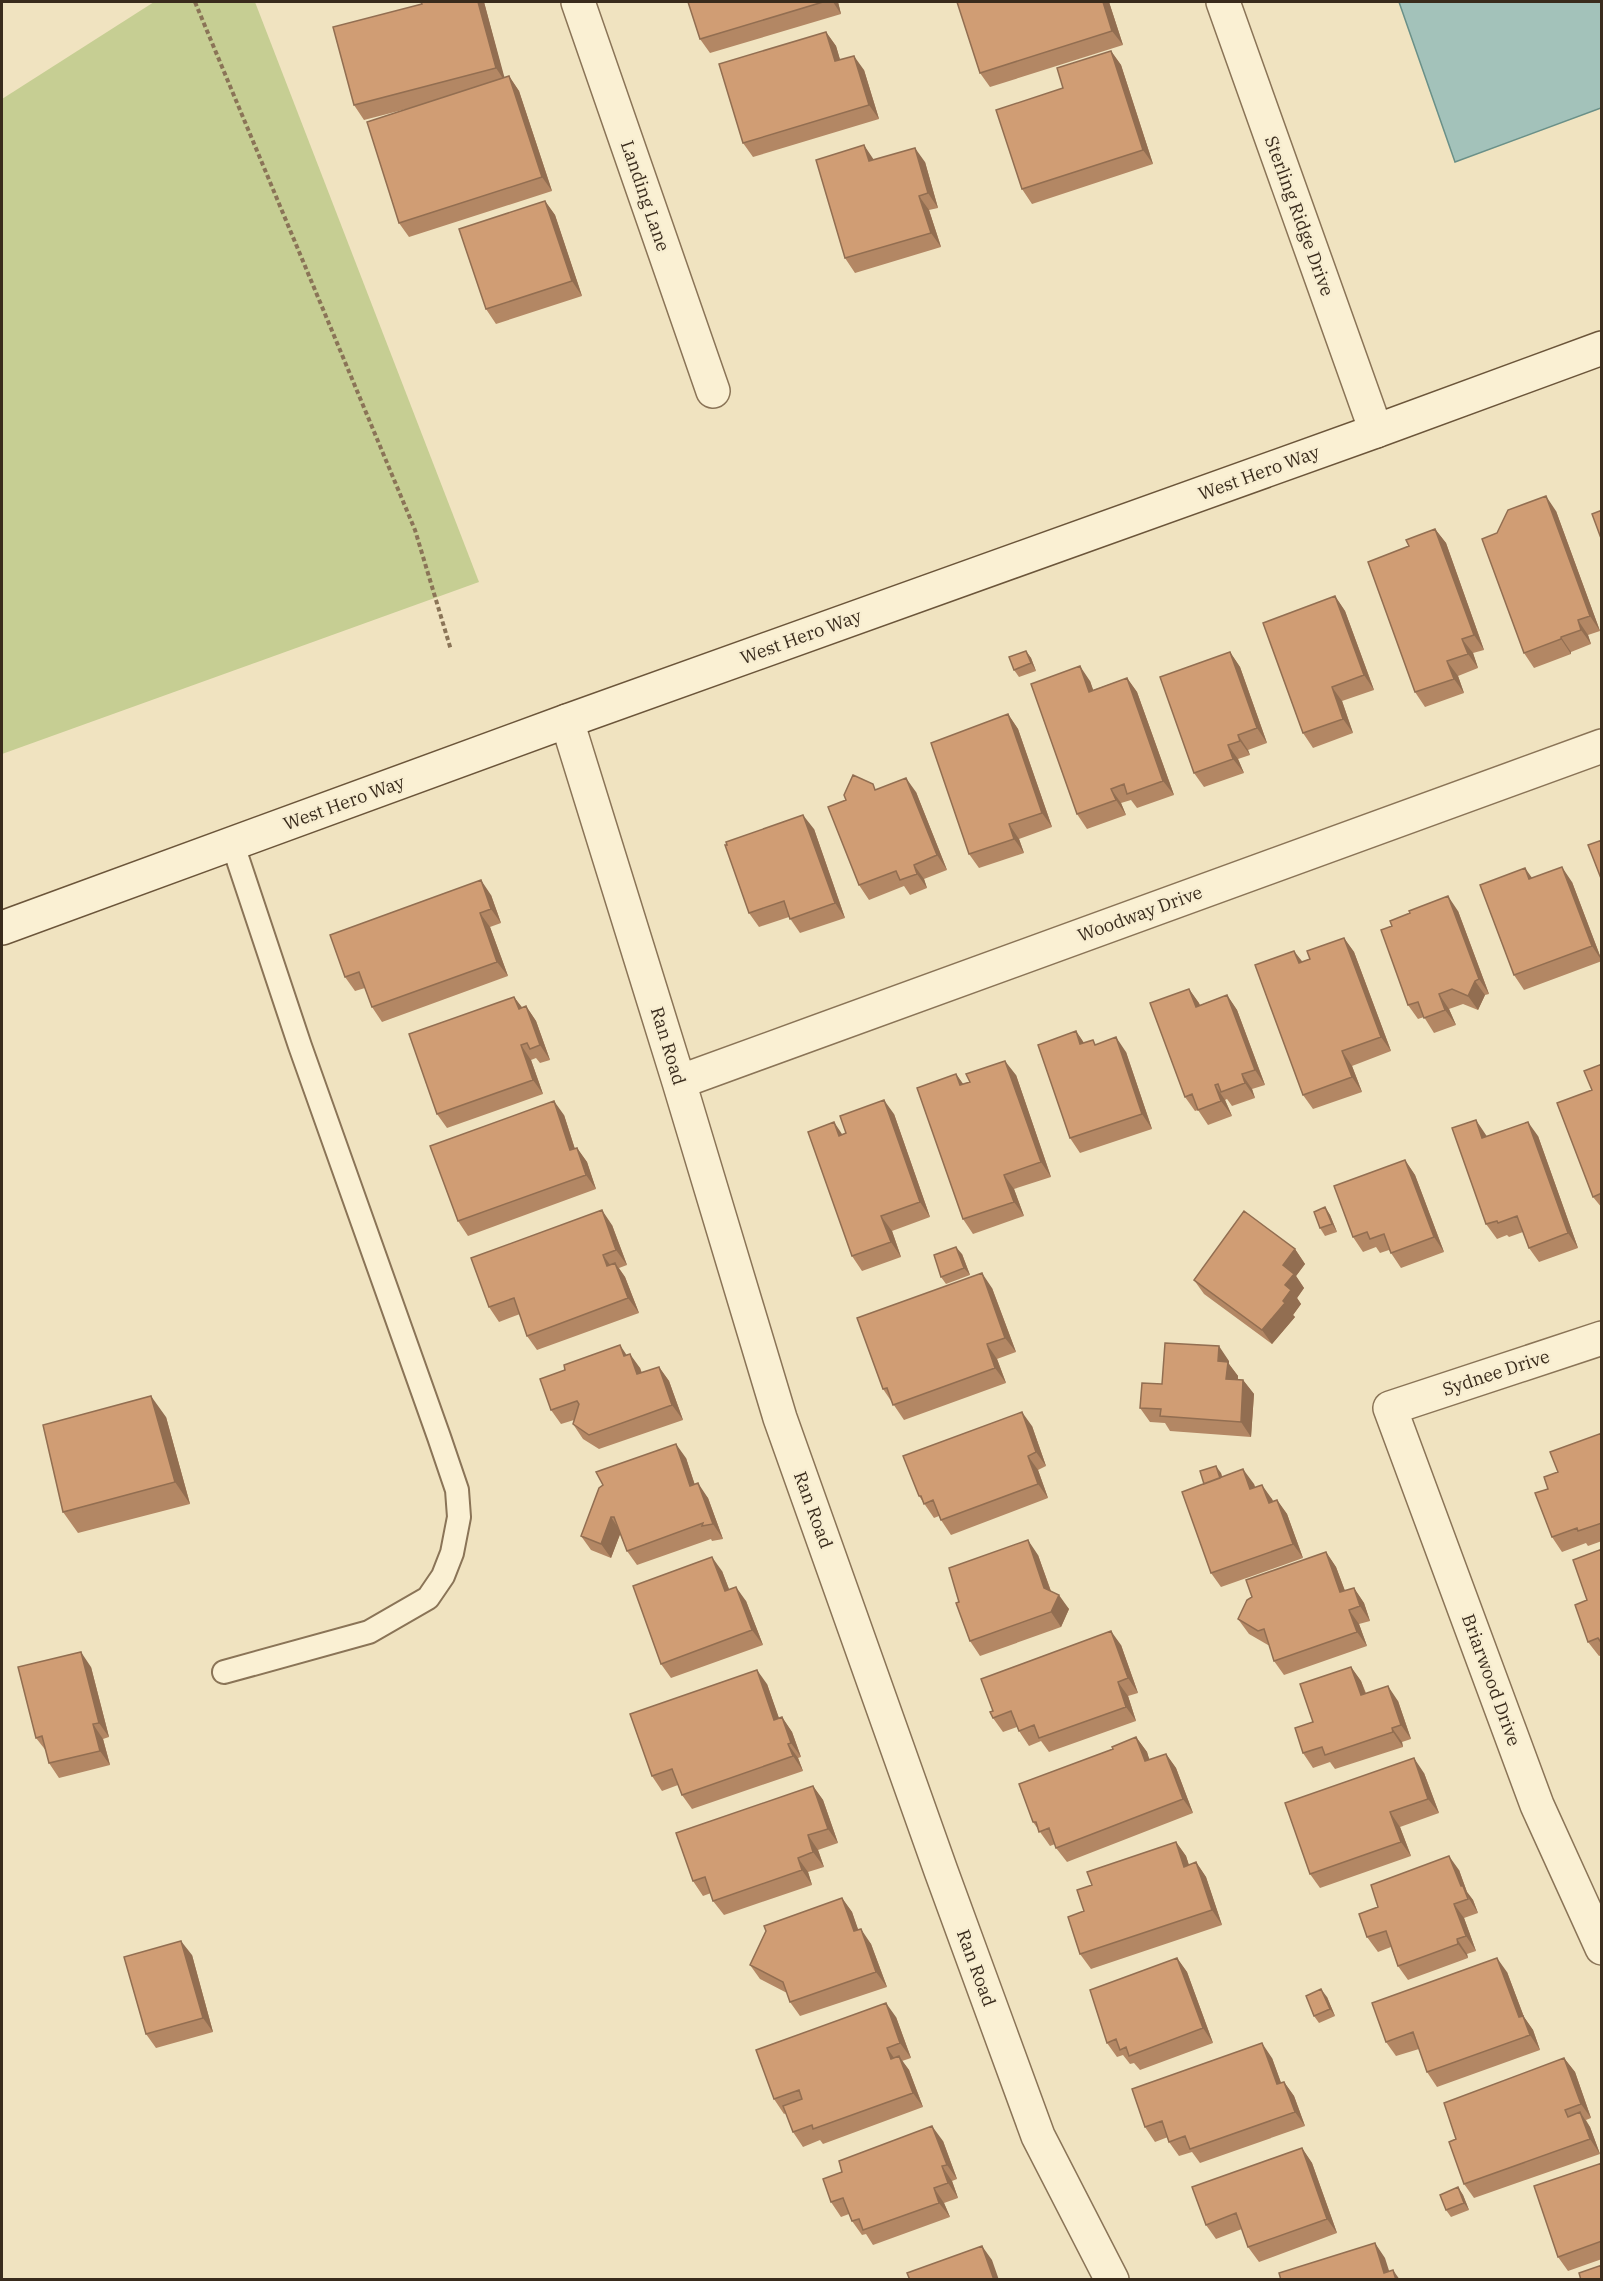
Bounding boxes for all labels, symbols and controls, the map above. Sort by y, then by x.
street label: Sterling Ridge Drive [1260,133,1339,299]
street label: Landing Lane [616,137,675,254]
street label: West Hero Way [1195,440,1323,505]
street label: West Hero Way [737,604,865,669]
street label: West Hero Way [280,770,408,835]
street label: Woodway Drive [1074,880,1205,947]
street label: Ran Road [646,1004,691,1088]
street label: Sydnee Drive [1439,1344,1552,1401]
street label: Ran Road [789,1468,838,1552]
street label: Briarwood Drive [1457,1611,1526,1749]
street label: Ran Road [952,1926,1001,2010]

